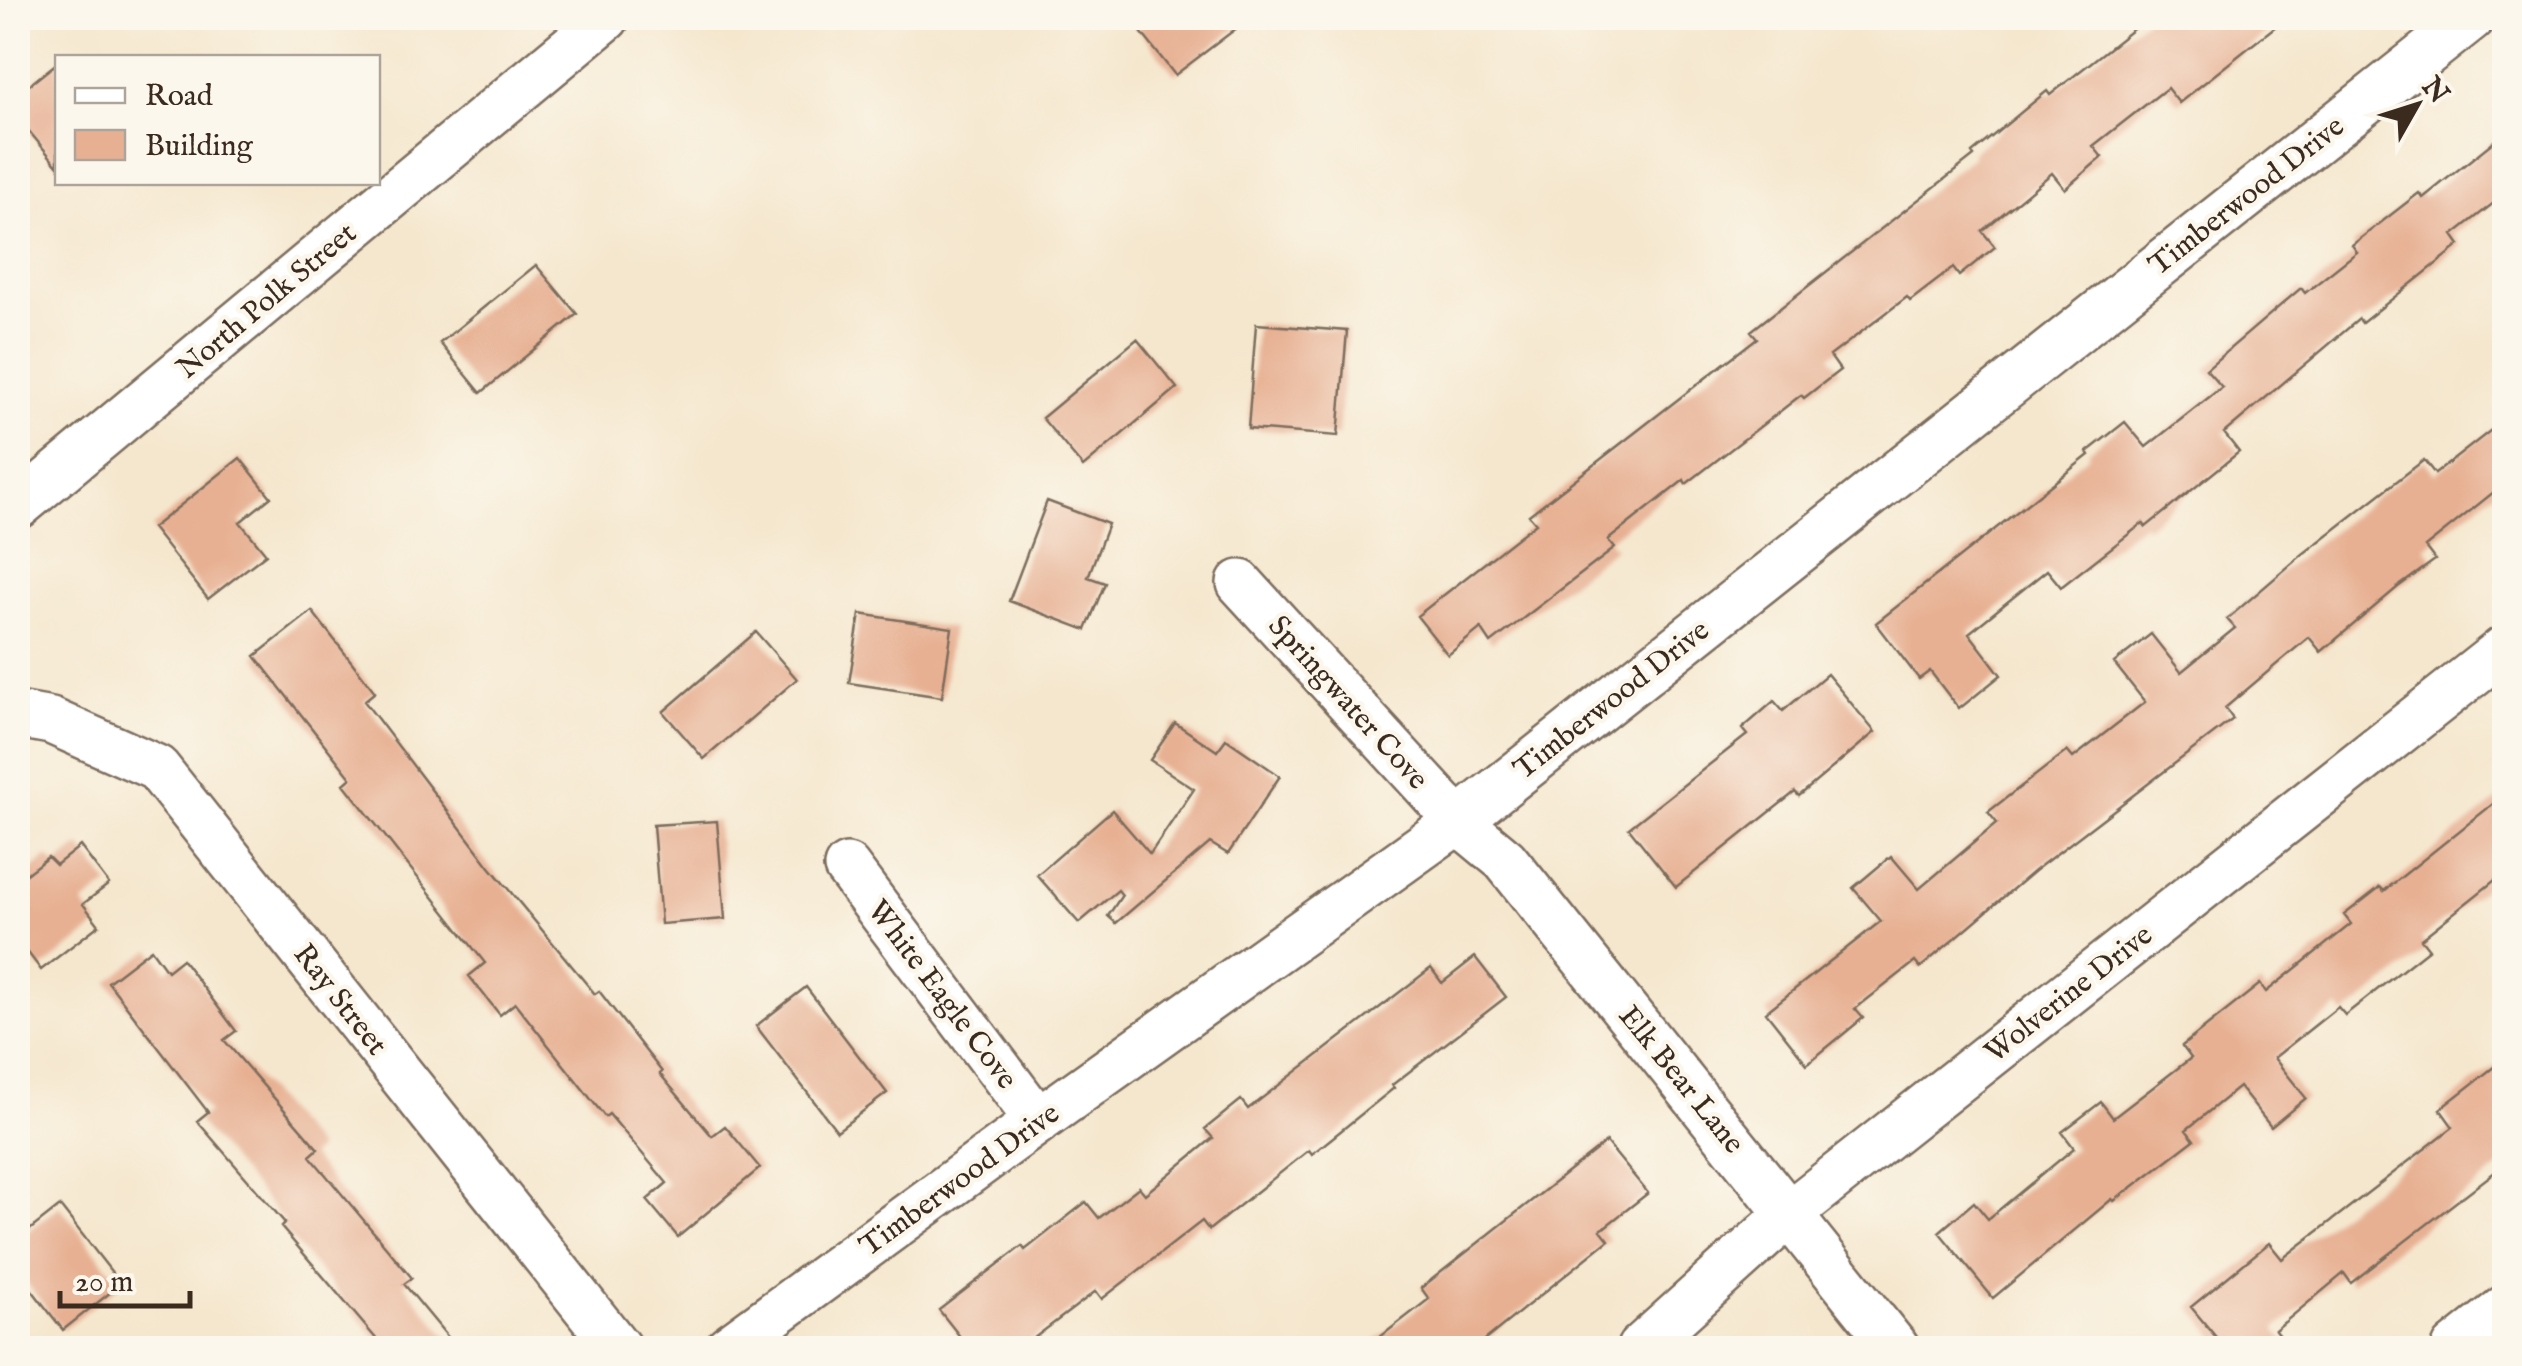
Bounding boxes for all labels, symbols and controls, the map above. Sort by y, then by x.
legend [55,55,380,185]
north arrow [2367,55,2467,155]
text: N [2413,70,2456,111]
text: Road [145,78,214,116]
street label: Timberwood Drive [2142,108,2353,285]
text: Building [145,128,254,166]
street label: North Polk Street [170,215,365,388]
street label: Springwater Cove [1259,608,1436,798]
street label: Timberwood Drive [1507,612,1718,789]
street label: White Eagle Cove [858,893,1025,1097]
street label: Wolverine Drive [1978,917,2161,1072]
street label: Ray Street [284,937,395,1064]
street label: Elk Bear Lane [1609,998,1752,1162]
street label: Timberwood Drive [853,1095,1068,1266]
scale bar [60,1246,190,1308]
text: 20 m [75,1264,134,1302]

